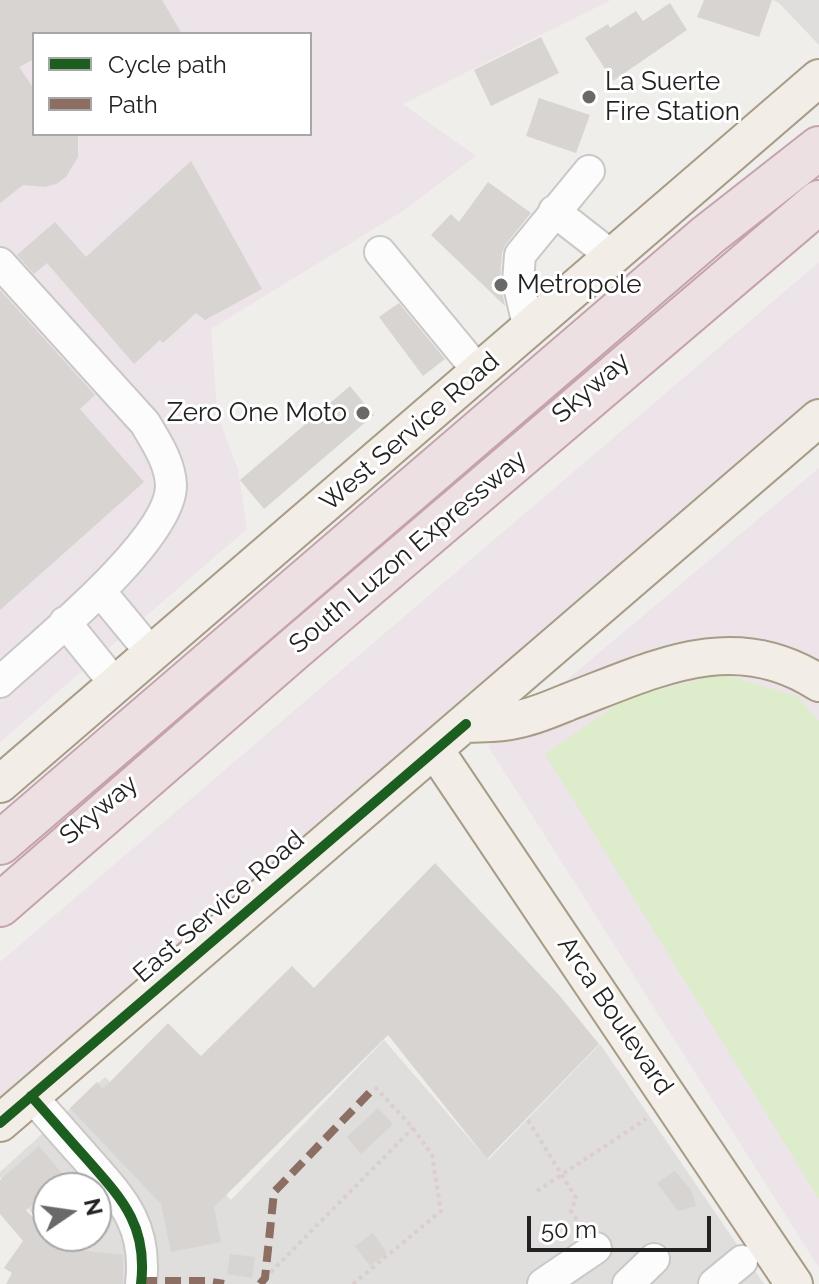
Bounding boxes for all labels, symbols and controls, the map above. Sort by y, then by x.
legend [32,32,312,136]
text: Cycle path [108,50,227,79]
place label: La Suerte Fire Station [605,66,740,128]
marker: La Suerte Fire Station [580,88,598,106]
text: Path [108,90,158,119]
place label: Metropole [517,269,641,301]
marker: Metropole [492,276,510,294]
street label: West Service Road [314,346,506,518]
street label: Skyway [546,346,636,430]
place label: Zero One Moto [167,397,347,429]
marker: Zero One Moto [354,404,372,422]
street label: South Luzon Expressway [283,444,533,660]
street label: Skyway [54,768,144,852]
street label: East Service Road [127,824,311,990]
street label: Arca Boulevard [551,931,679,1101]
north arrow [32,1172,112,1252]
text: N [79,1196,108,1218]
scale bar [531,1200,715,1250]
text: 50 m [541,1215,597,1244]

